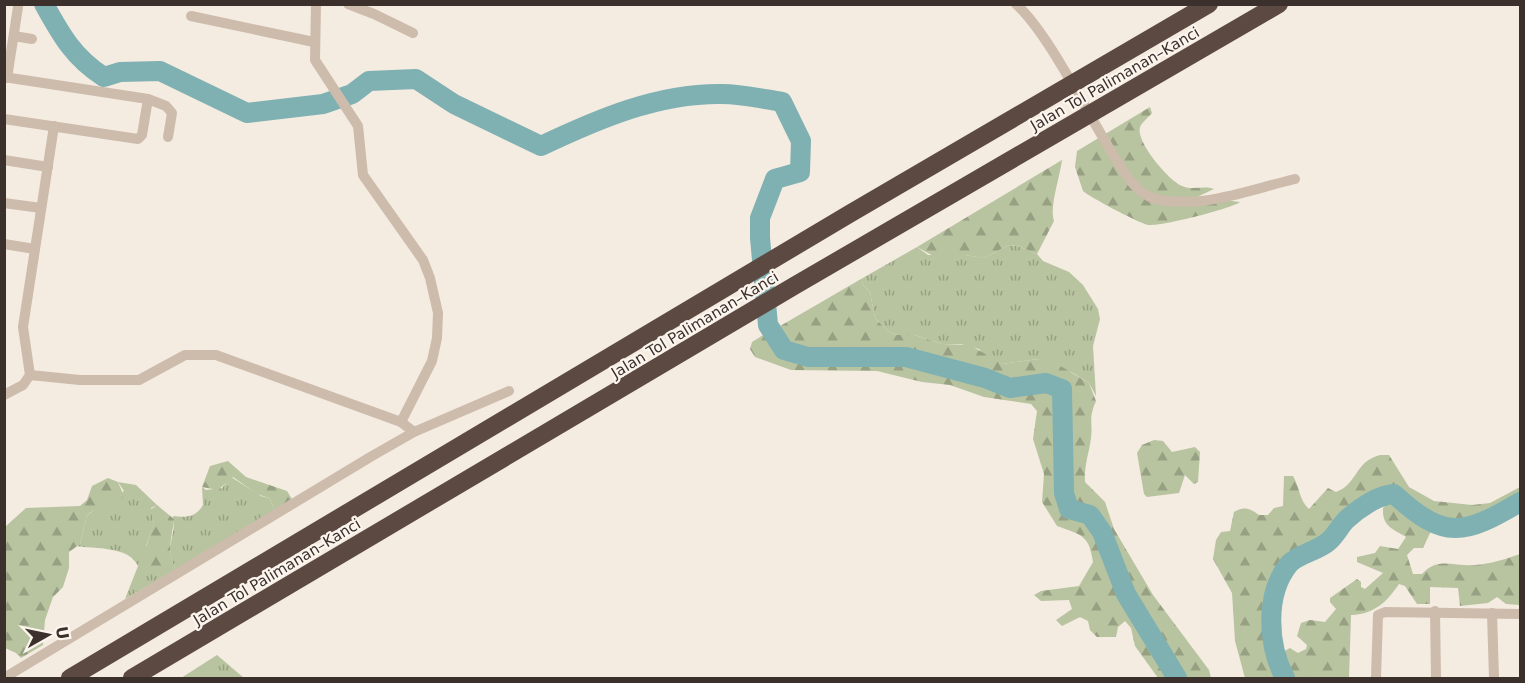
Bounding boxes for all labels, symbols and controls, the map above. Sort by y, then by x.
street label: Jalan Tol Palimanan–Kanci [1026,23,1203,135]
street label: Jalan Tol Palimanan–Kanci [607,268,782,383]
street label: Jalan Tol Palimanan–Kanci [189,515,364,630]
north arrow [18,605,78,665]
text: U [52,625,73,641]

